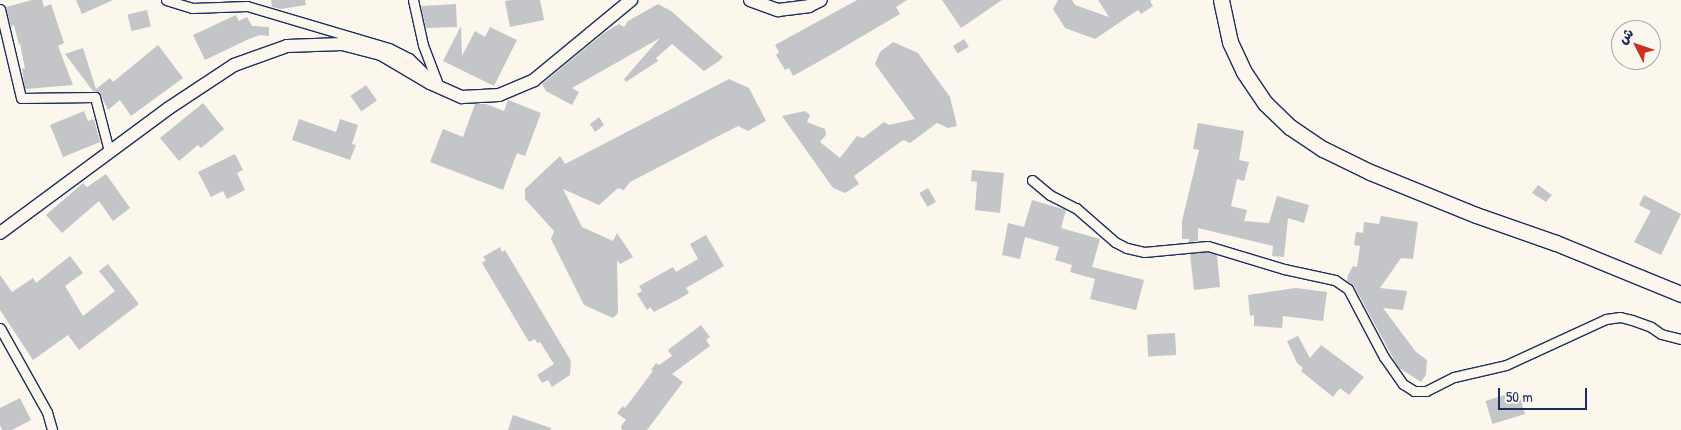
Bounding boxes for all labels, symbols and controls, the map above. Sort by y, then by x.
north arrow [1611,20,1661,70]
text: ش [1613,23,1637,48]
scale bar [1501,378,1590,410]
text: 50 m [1506,386,1533,407]

